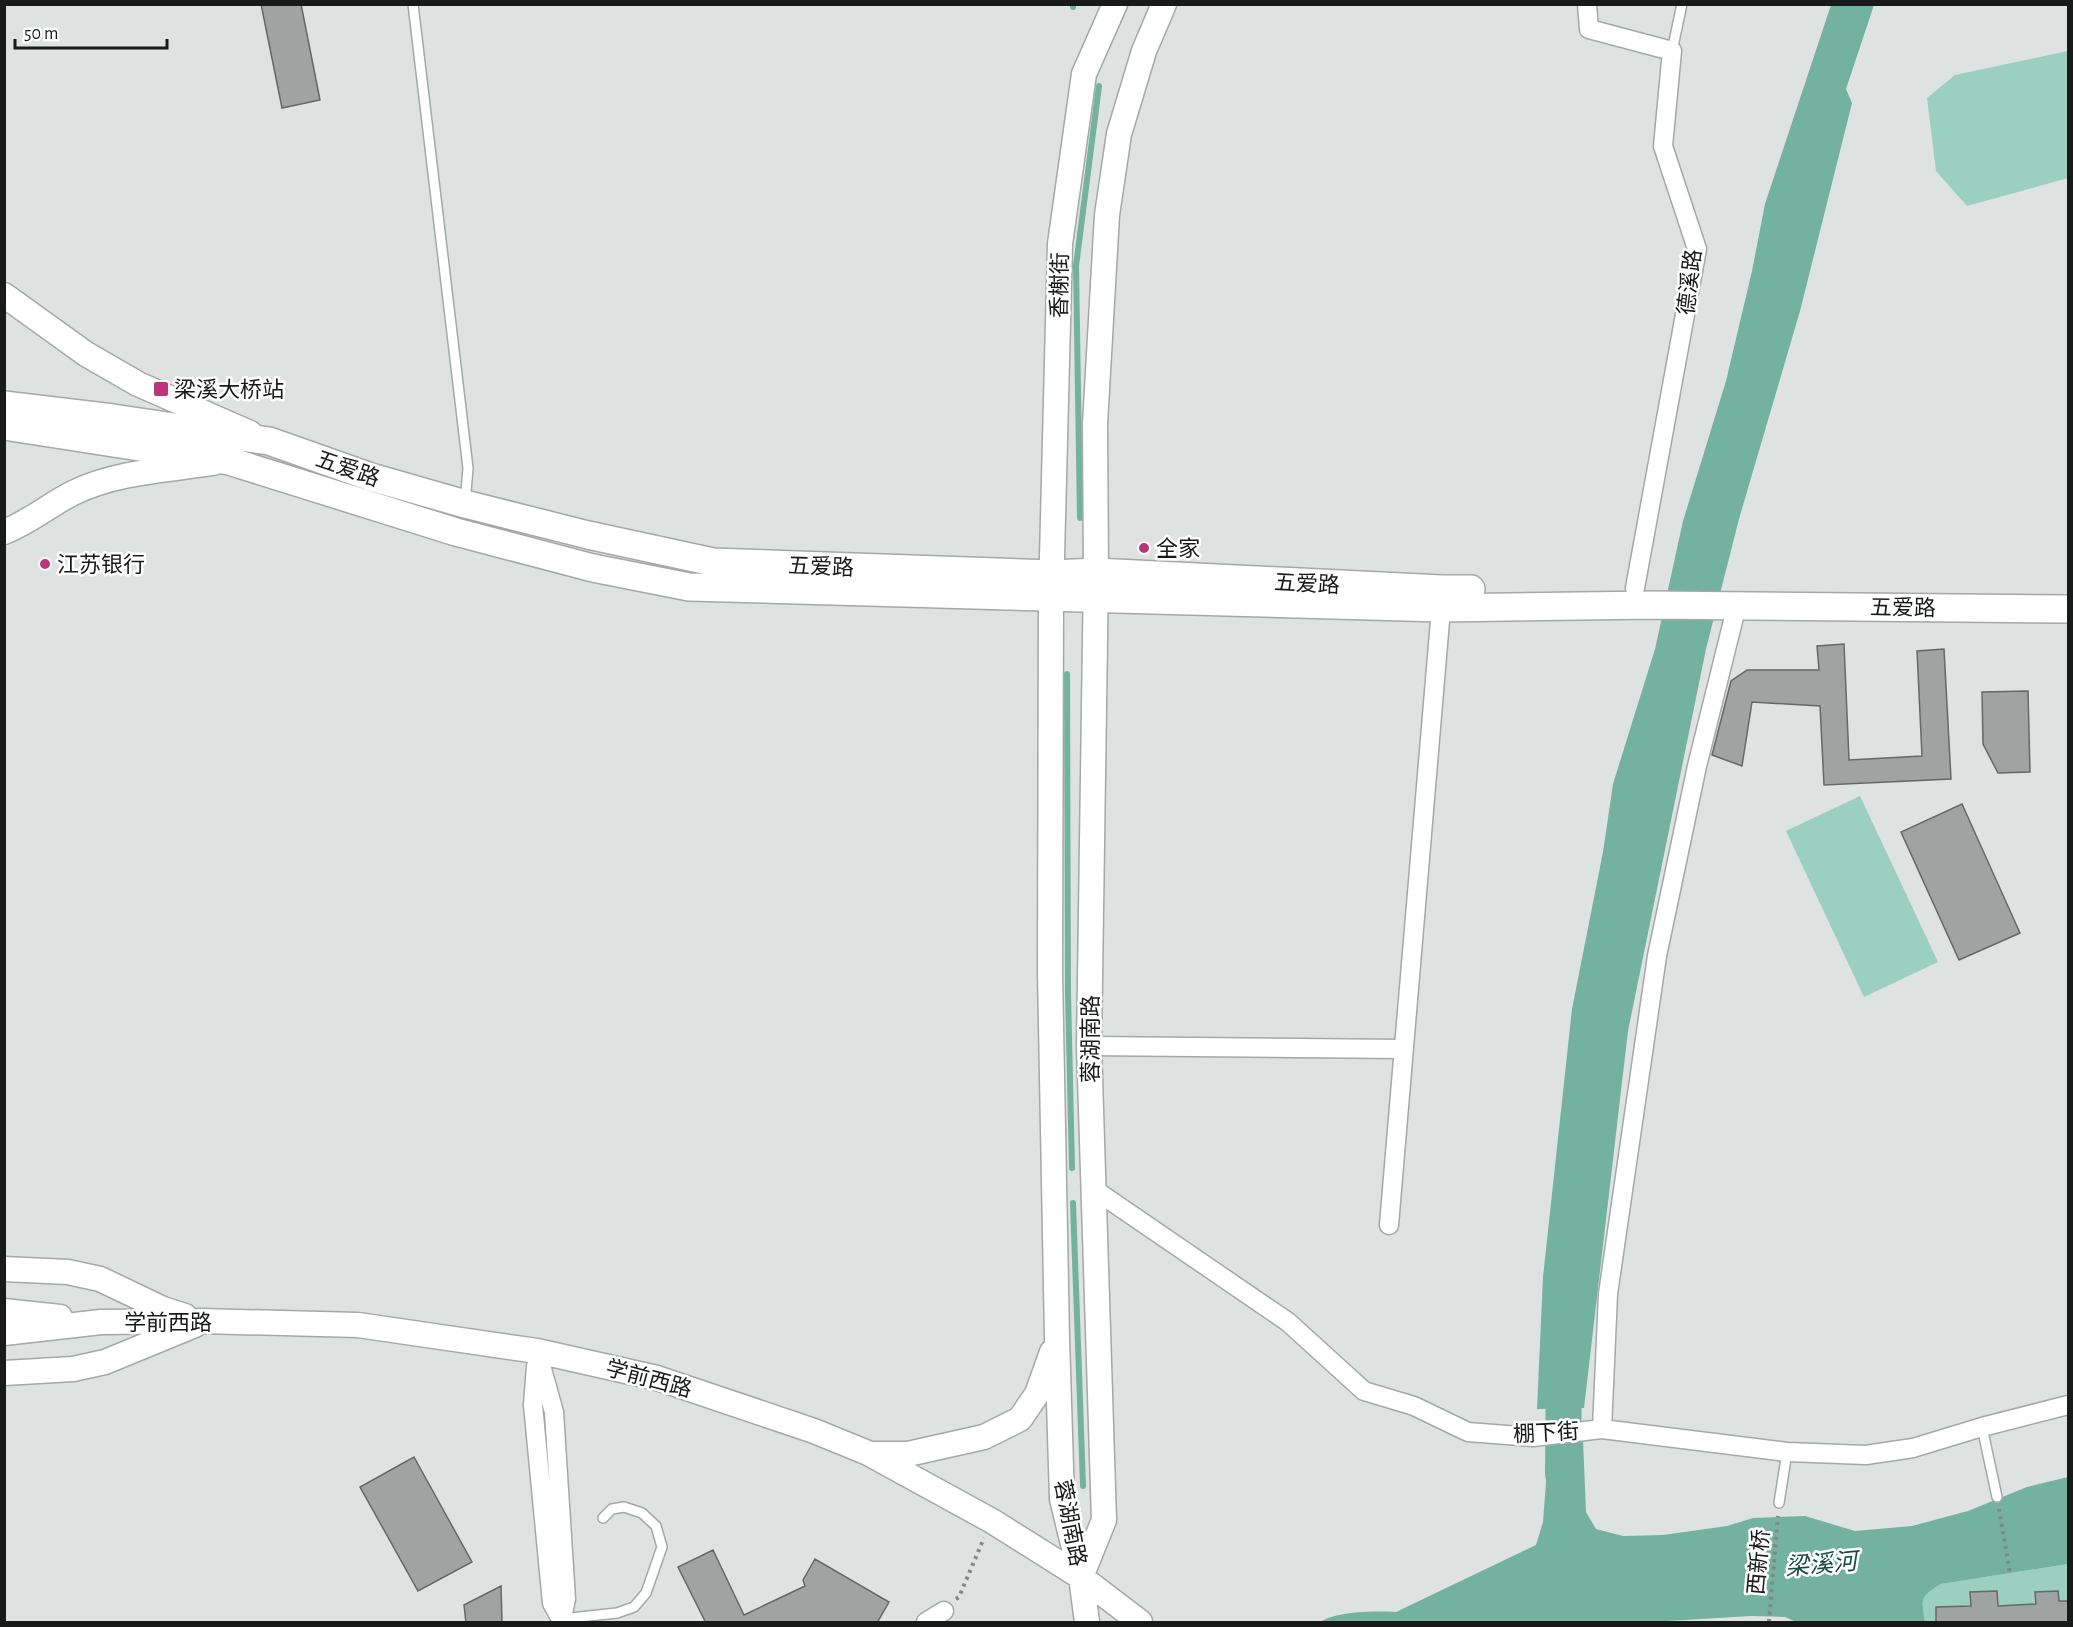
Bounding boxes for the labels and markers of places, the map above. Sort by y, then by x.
place label: 梁溪大桥站 [174,378,284,401]
marker: 梁溪大桥站 [152,380,170,398]
place label: 全家 [1156,537,1200,560]
marker: 全家 [1137,541,1151,555]
place label: 江苏银行 [57,553,145,576]
marker: 江苏银行 [38,557,52,571]

